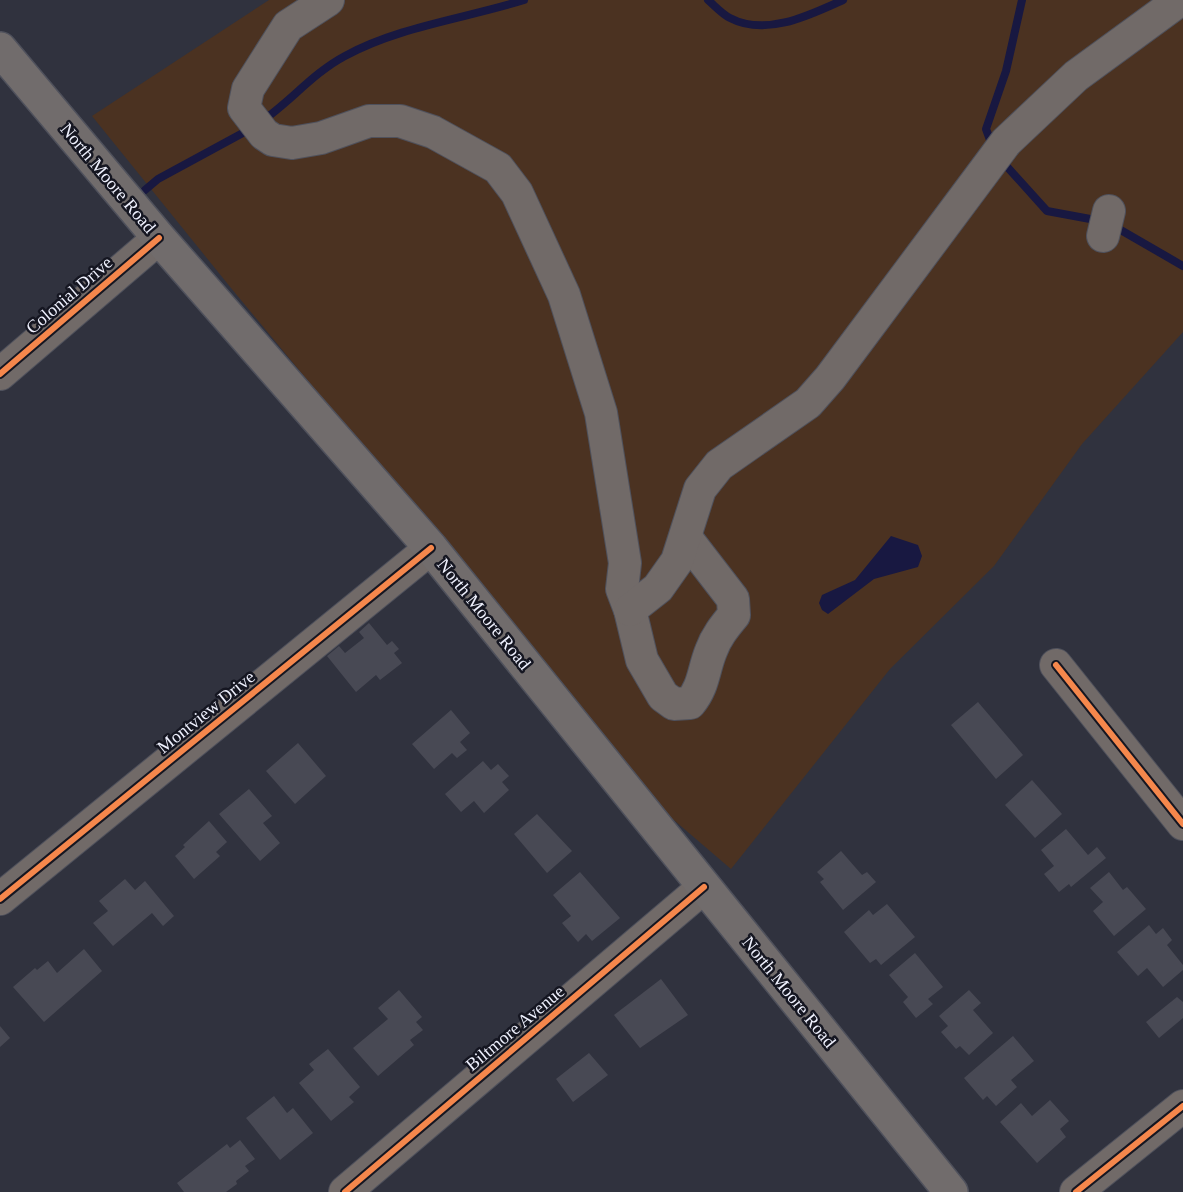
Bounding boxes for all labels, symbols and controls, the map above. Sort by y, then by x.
street label: North Moore Road [56,119,160,237]
street label: Colonial Drive [22,252,116,338]
street label: North Moore Road [433,554,535,674]
street label: Montview Drive [153,667,259,757]
street label: North Moore Road [738,932,840,1052]
street label: Biltmore Avenue [462,981,568,1075]

